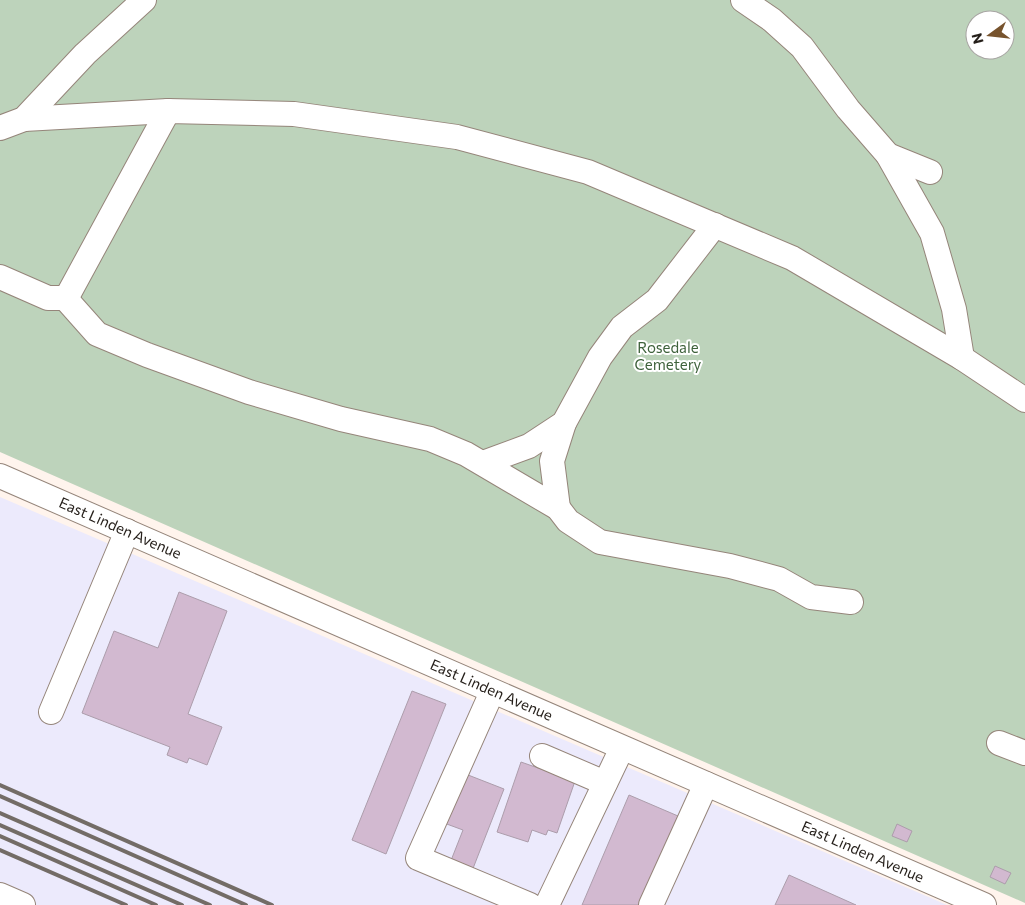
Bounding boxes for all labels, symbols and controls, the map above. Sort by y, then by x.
north arrow [965,10,1015,60]
text: N [967,31,987,46]
park label: Rosedale Cemetery [635,338,702,373]
street label: East Linden Avenue [56,493,185,562]
street label: East Linden Avenue [428,655,556,724]
street label: East Linden Avenue [799,817,927,886]

